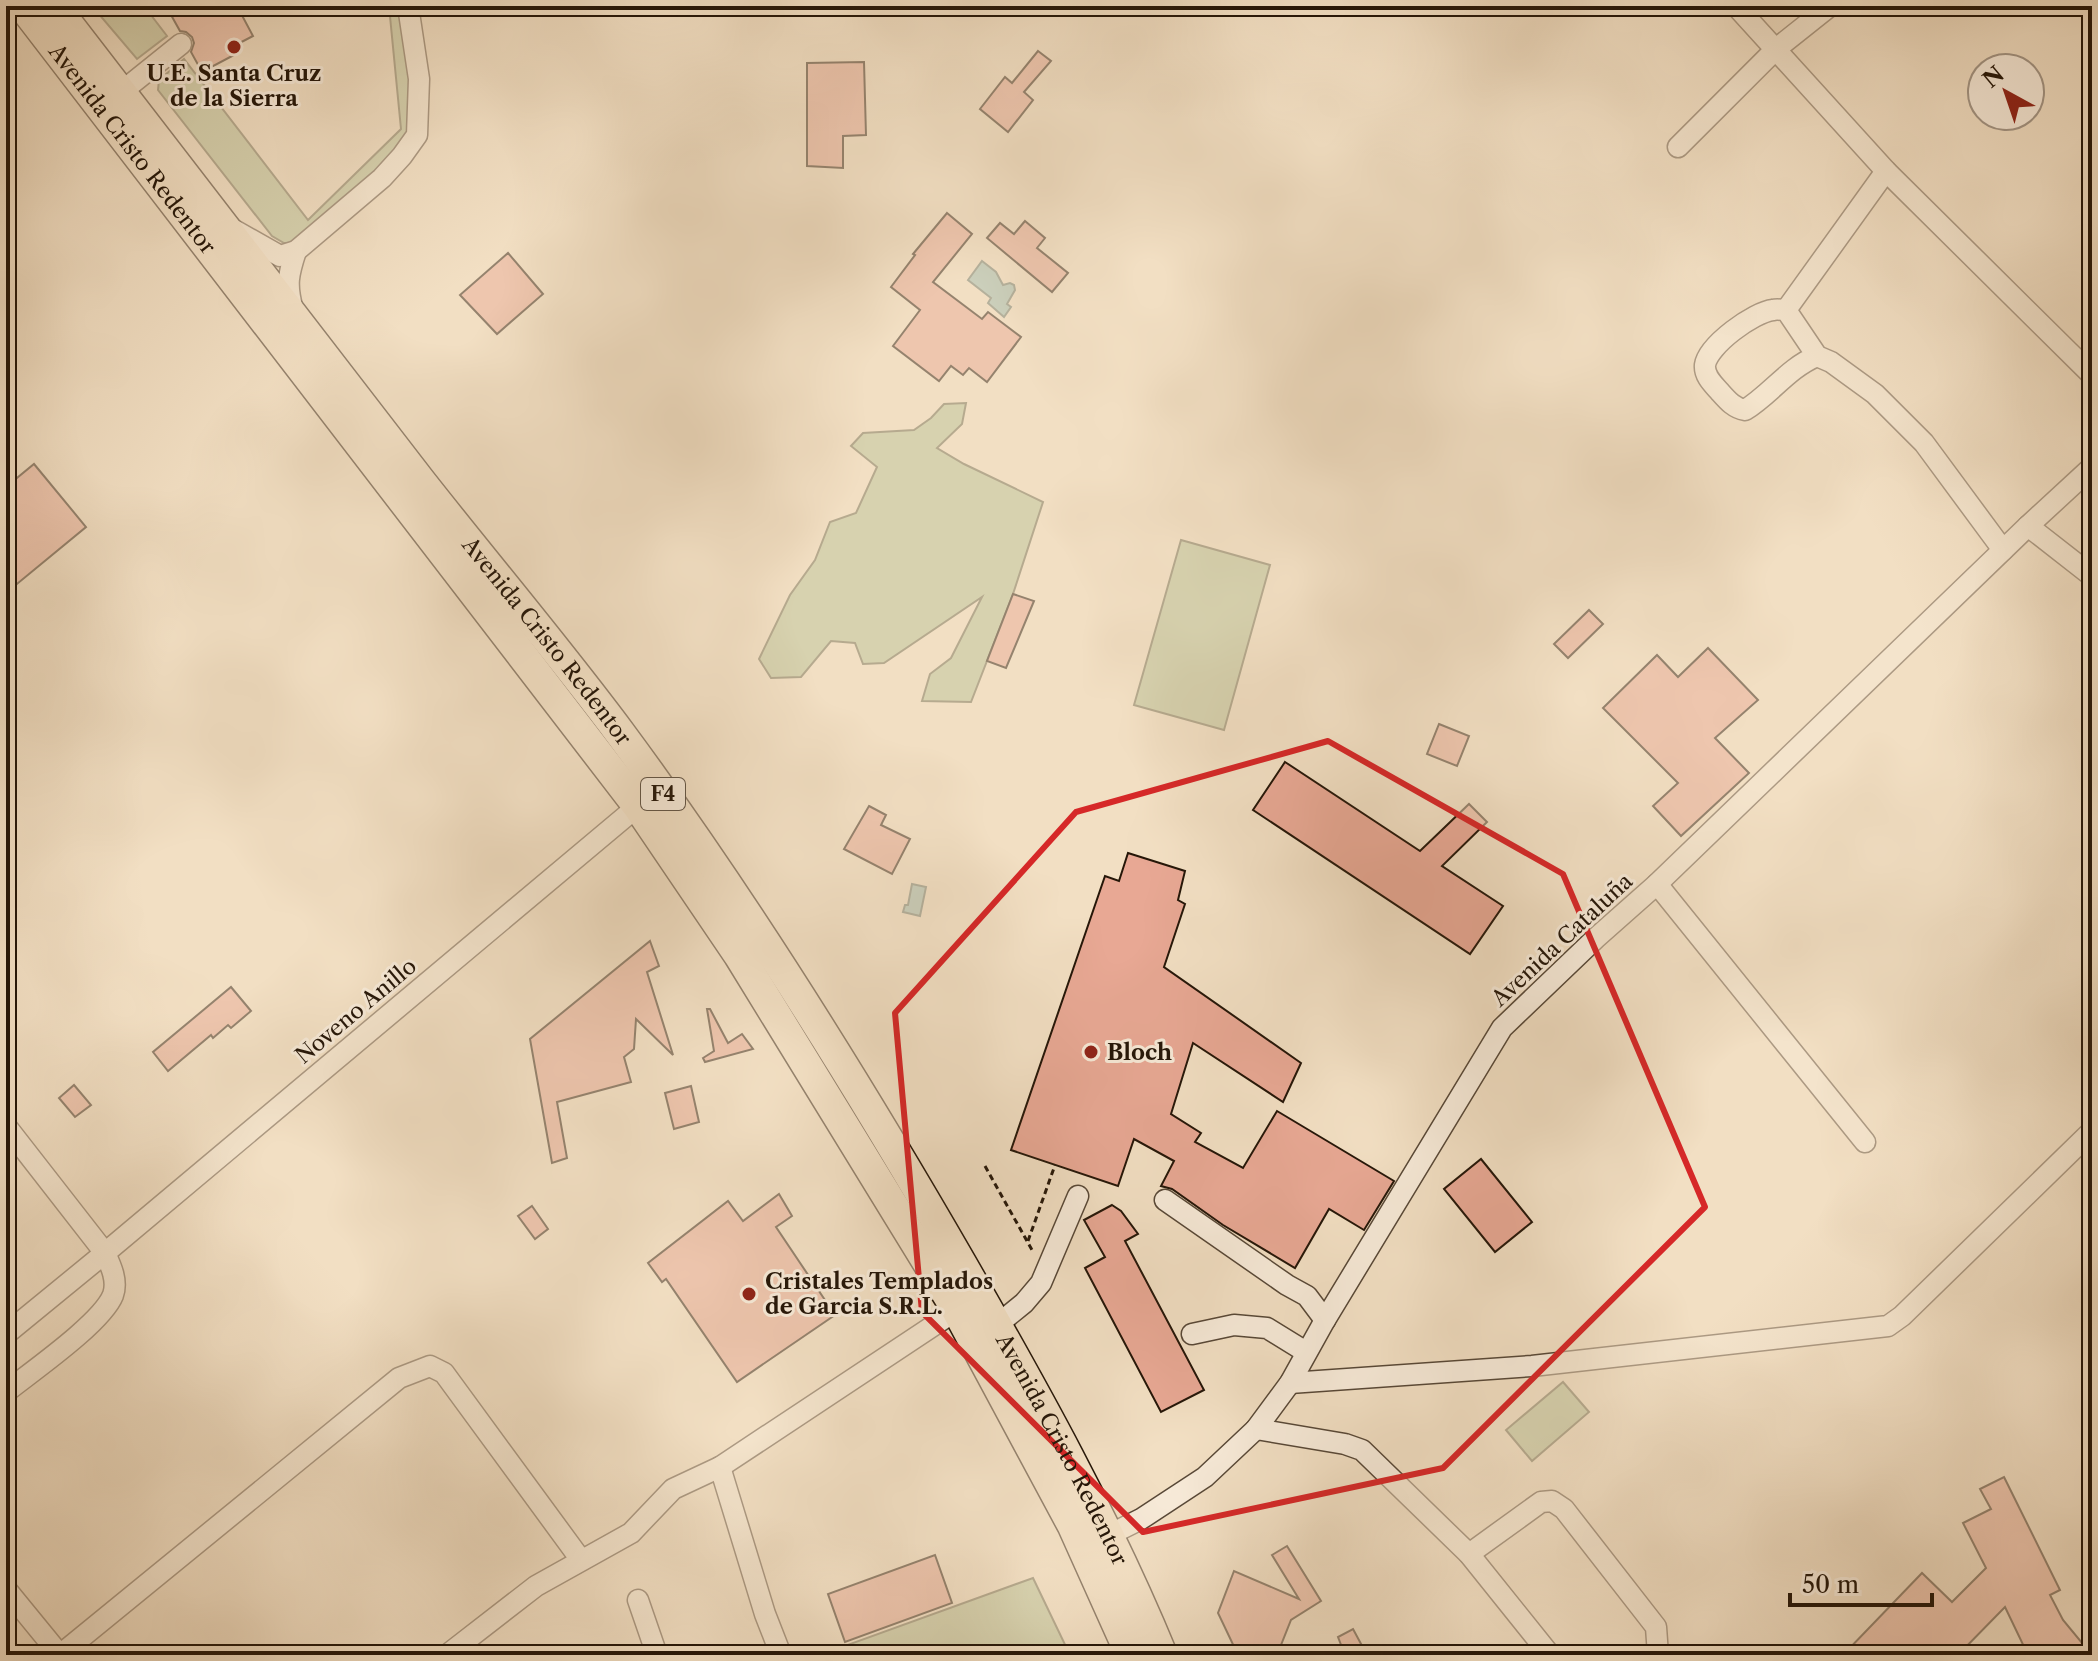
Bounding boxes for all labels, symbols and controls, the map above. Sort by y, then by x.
street label: Avenida Cristo Redentor [43,38,222,259]
marker: U.E. Santa Cruz de la Sierra [225,38,243,56]
north arrow [1966,52,2046,132]
place label: U.E. Santa Cruz de la Sierra [147,60,321,112]
text: N [1977,61,2009,94]
street label: Avenida Cristo Redentor [456,531,638,750]
road number: F4 [641,778,685,810]
street label: Avenida Cataluña [1485,868,1638,1013]
street label: Noveno Anillo [290,953,422,1069]
place label: Bloch [1107,1039,1172,1066]
marker: Bloch [1082,1043,1100,1061]
place label: Cristales Templados de Garcia S.R.L. [765,1268,993,1320]
marker: Cristales Templados de Garcia S.R.L. [740,1285,758,1303]
street label: Avenida Cristo Redentor [990,1328,1134,1569]
scale bar [1790,1557,1932,1607]
text: 50 m [1802,1570,1859,1599]

